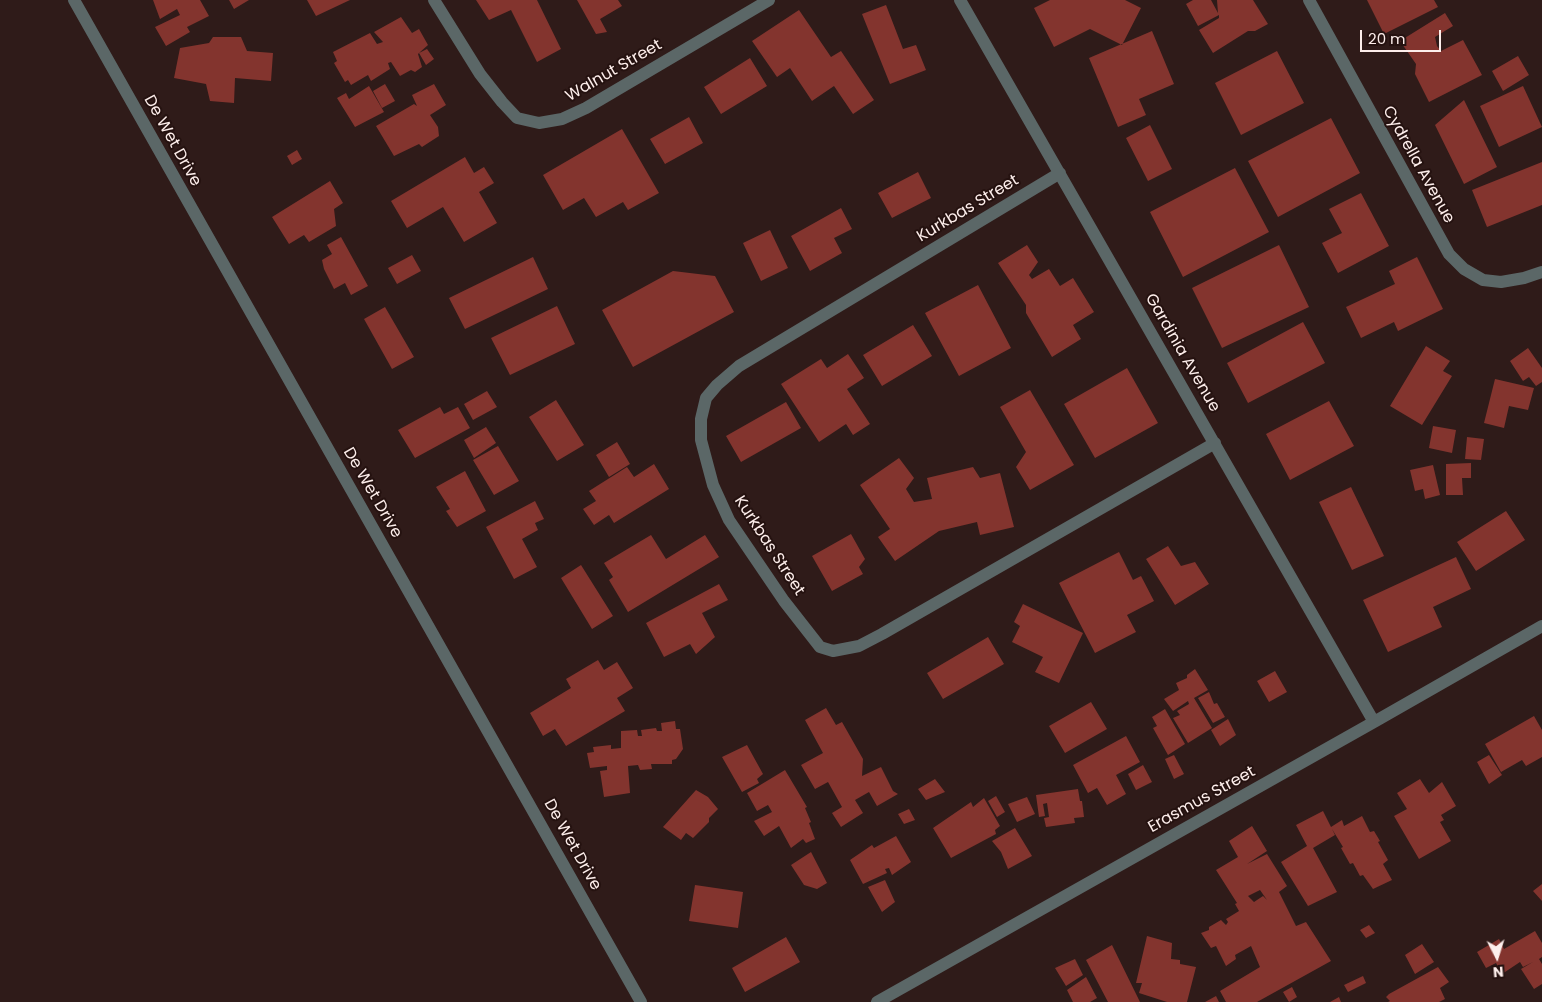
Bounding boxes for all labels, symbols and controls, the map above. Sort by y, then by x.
scale bar [1362,20,1443,52]
text: 20 m [1368,28,1406,49]
street label: Walnut Street [563,36,665,106]
street label: De Wet Drive [139,92,205,190]
street label: Cydrella Avenue [1378,103,1458,227]
street label: Kurkbas Street [914,171,1022,247]
street label: Gardinia Avenue [1140,290,1224,416]
street label: De Wet Drive [338,444,406,542]
street label: Kurkbas Street [730,492,808,600]
street label: Erasmus Street [1145,763,1259,837]
street label: De Wet Drive [539,796,605,894]
north arrow [1472,932,1522,982]
text: N [1492,962,1504,982]

